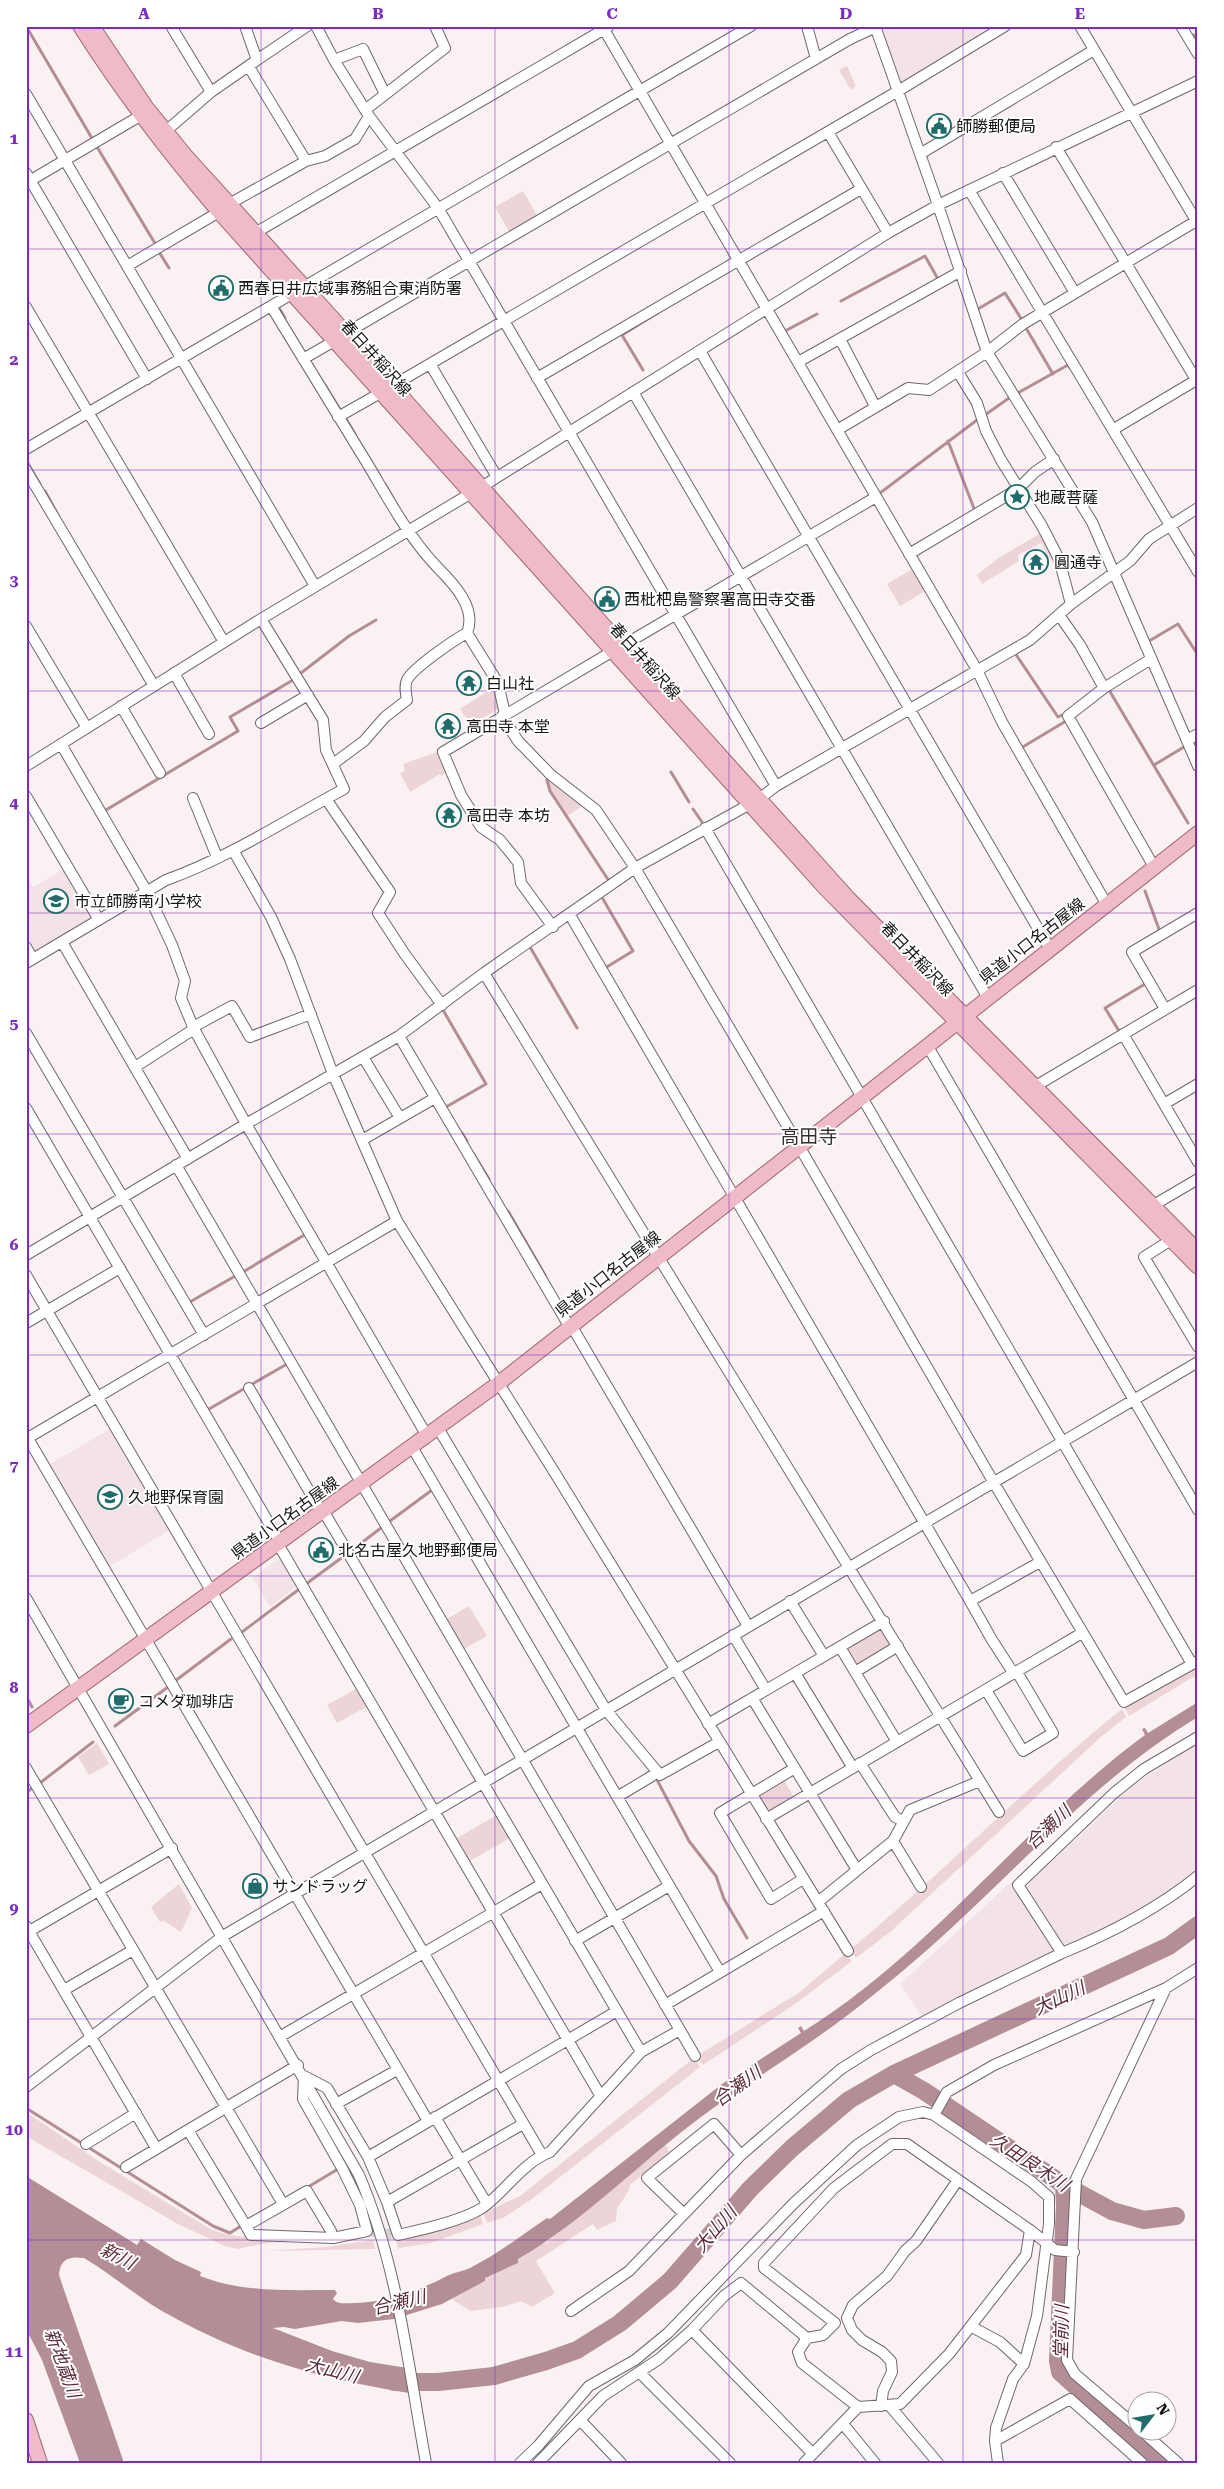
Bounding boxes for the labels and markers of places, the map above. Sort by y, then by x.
public building icon: 師勝郵便局 [926,113,952,139]
place label: 師勝郵便局 [956,117,1036,136]
public building icon: 西春日井広域事務組合東消防署 [208,275,234,301]
place label: 西春日井広域事務組合東消防署 [238,279,462,298]
place icon: 地蔵菩薩 [1004,484,1030,510]
place label: 地蔵菩薩 [1034,488,1098,507]
temple icon: 圓通寺 [1023,549,1049,575]
place label: 圓通寺 [1054,553,1102,572]
public building icon: 西枇杷島警察署高田寺交番 [594,586,620,612]
place label: 西枇杷島警察署高田寺交番 [624,590,816,609]
temple icon: 白山社 [456,670,482,696]
place label: 白山社 [486,674,534,693]
temple icon: 高田寺 本堂 [435,713,461,739]
place label: 高田寺 本堂 [466,717,550,736]
temple icon: 高田寺 本坊 [436,802,462,828]
place label: 高田寺 本坊 [466,806,550,825]
school or university icon: 市立師勝南小学校 [43,888,69,914]
place label: 市立師勝南小学校 [74,892,202,911]
school or university icon: 久地野保育園 [97,1484,123,1510]
place label: 久地野保育園 [128,1488,224,1507]
public building icon: 北名古屋久地野郵便局 [308,1537,334,1563]
place label: 北名古屋久地野郵便局 [338,1541,498,1560]
cafe icon: コメダ珈琲店 [108,1688,134,1714]
place label: コメダ珈琲店 [138,1692,234,1711]
shop icon: サンドラッグ [242,1873,268,1899]
place label: サンドラッグ [272,1877,368,1896]

